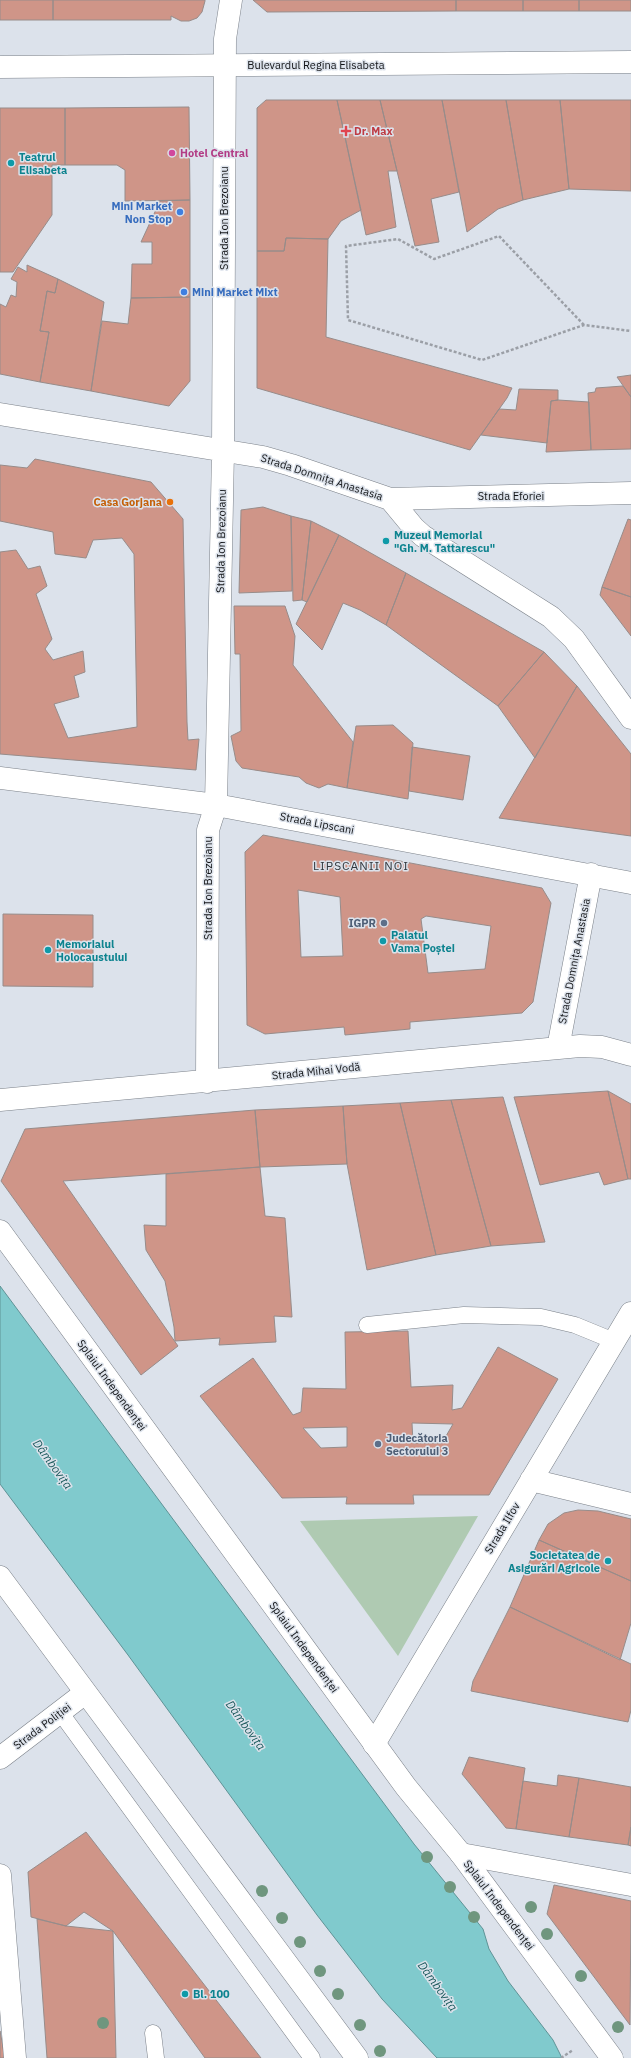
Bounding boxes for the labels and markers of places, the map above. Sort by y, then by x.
place label: Dr. Max [354,124,393,138]
marker: Dr. Max [341,126,351,136]
place label: Hotel Central [180,146,249,160]
marker: Hotel Central [167,148,177,158]
place label: Teatrul Elisabeta [19,150,67,177]
marker: Teatrul Elisabeta [6,158,16,168]
place label: Mini Market Non Stop [111,199,172,226]
marker: Mini Market Non Stop [175,207,185,217]
place label: Mini Market Mixt [192,285,278,299]
marker: Mini Market Mixt [179,287,189,297]
place label: Casa Gorjana [93,495,162,509]
marker: Casa Gorjana [165,497,175,507]
place label: Muzeul Memorial "Gh. M. Tattarescu" [394,528,495,555]
marker: Muzeul Memorial "Gh. M. Tattarescu" [381,536,391,546]
place label: IGPR [349,916,376,930]
marker: IGPR [379,918,389,928]
place label: Palatul Vama Poștei [391,928,455,955]
marker: Palatul Vama Poștei [378,936,388,946]
place label: Memorialul Holocaustului [56,937,127,964]
marker: Memorialul Holocaustului [43,945,53,955]
place label: Judecătoria Sectorului 3 [386,1431,448,1458]
marker: Judecătoria Sectorului 3 [373,1439,383,1449]
place label: Societatea de Asigurări Agricole [508,1548,600,1575]
marker: Societatea de Asigurări Agricole [603,1556,613,1566]
place label: Bl. 100 [193,1987,230,2001]
marker: Bl. 100 [180,1989,190,1999]

